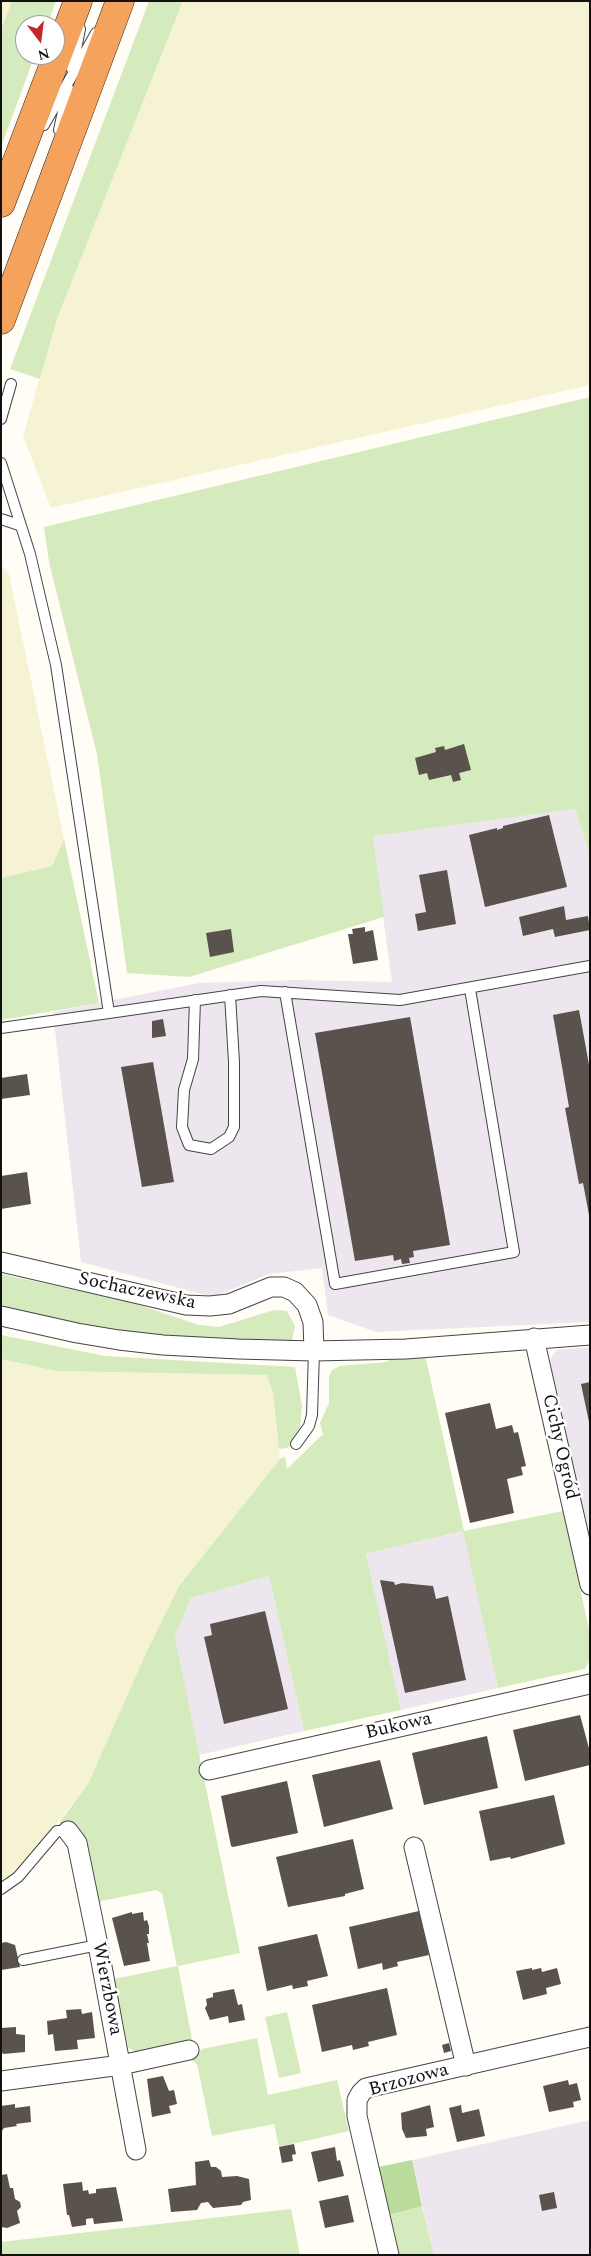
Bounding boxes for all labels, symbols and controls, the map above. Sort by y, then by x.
north arrow [15,15,65,65]
text: N [36,42,52,66]
street label: Sochaczewska [76,1268,198,1316]
street label: Cichy Ogród [536,1392,582,1502]
street label: Bukowa [364,1708,434,1746]
street label: Wierzbowa [86,1940,126,2038]
street label: Brzozowa [366,2059,452,2103]

